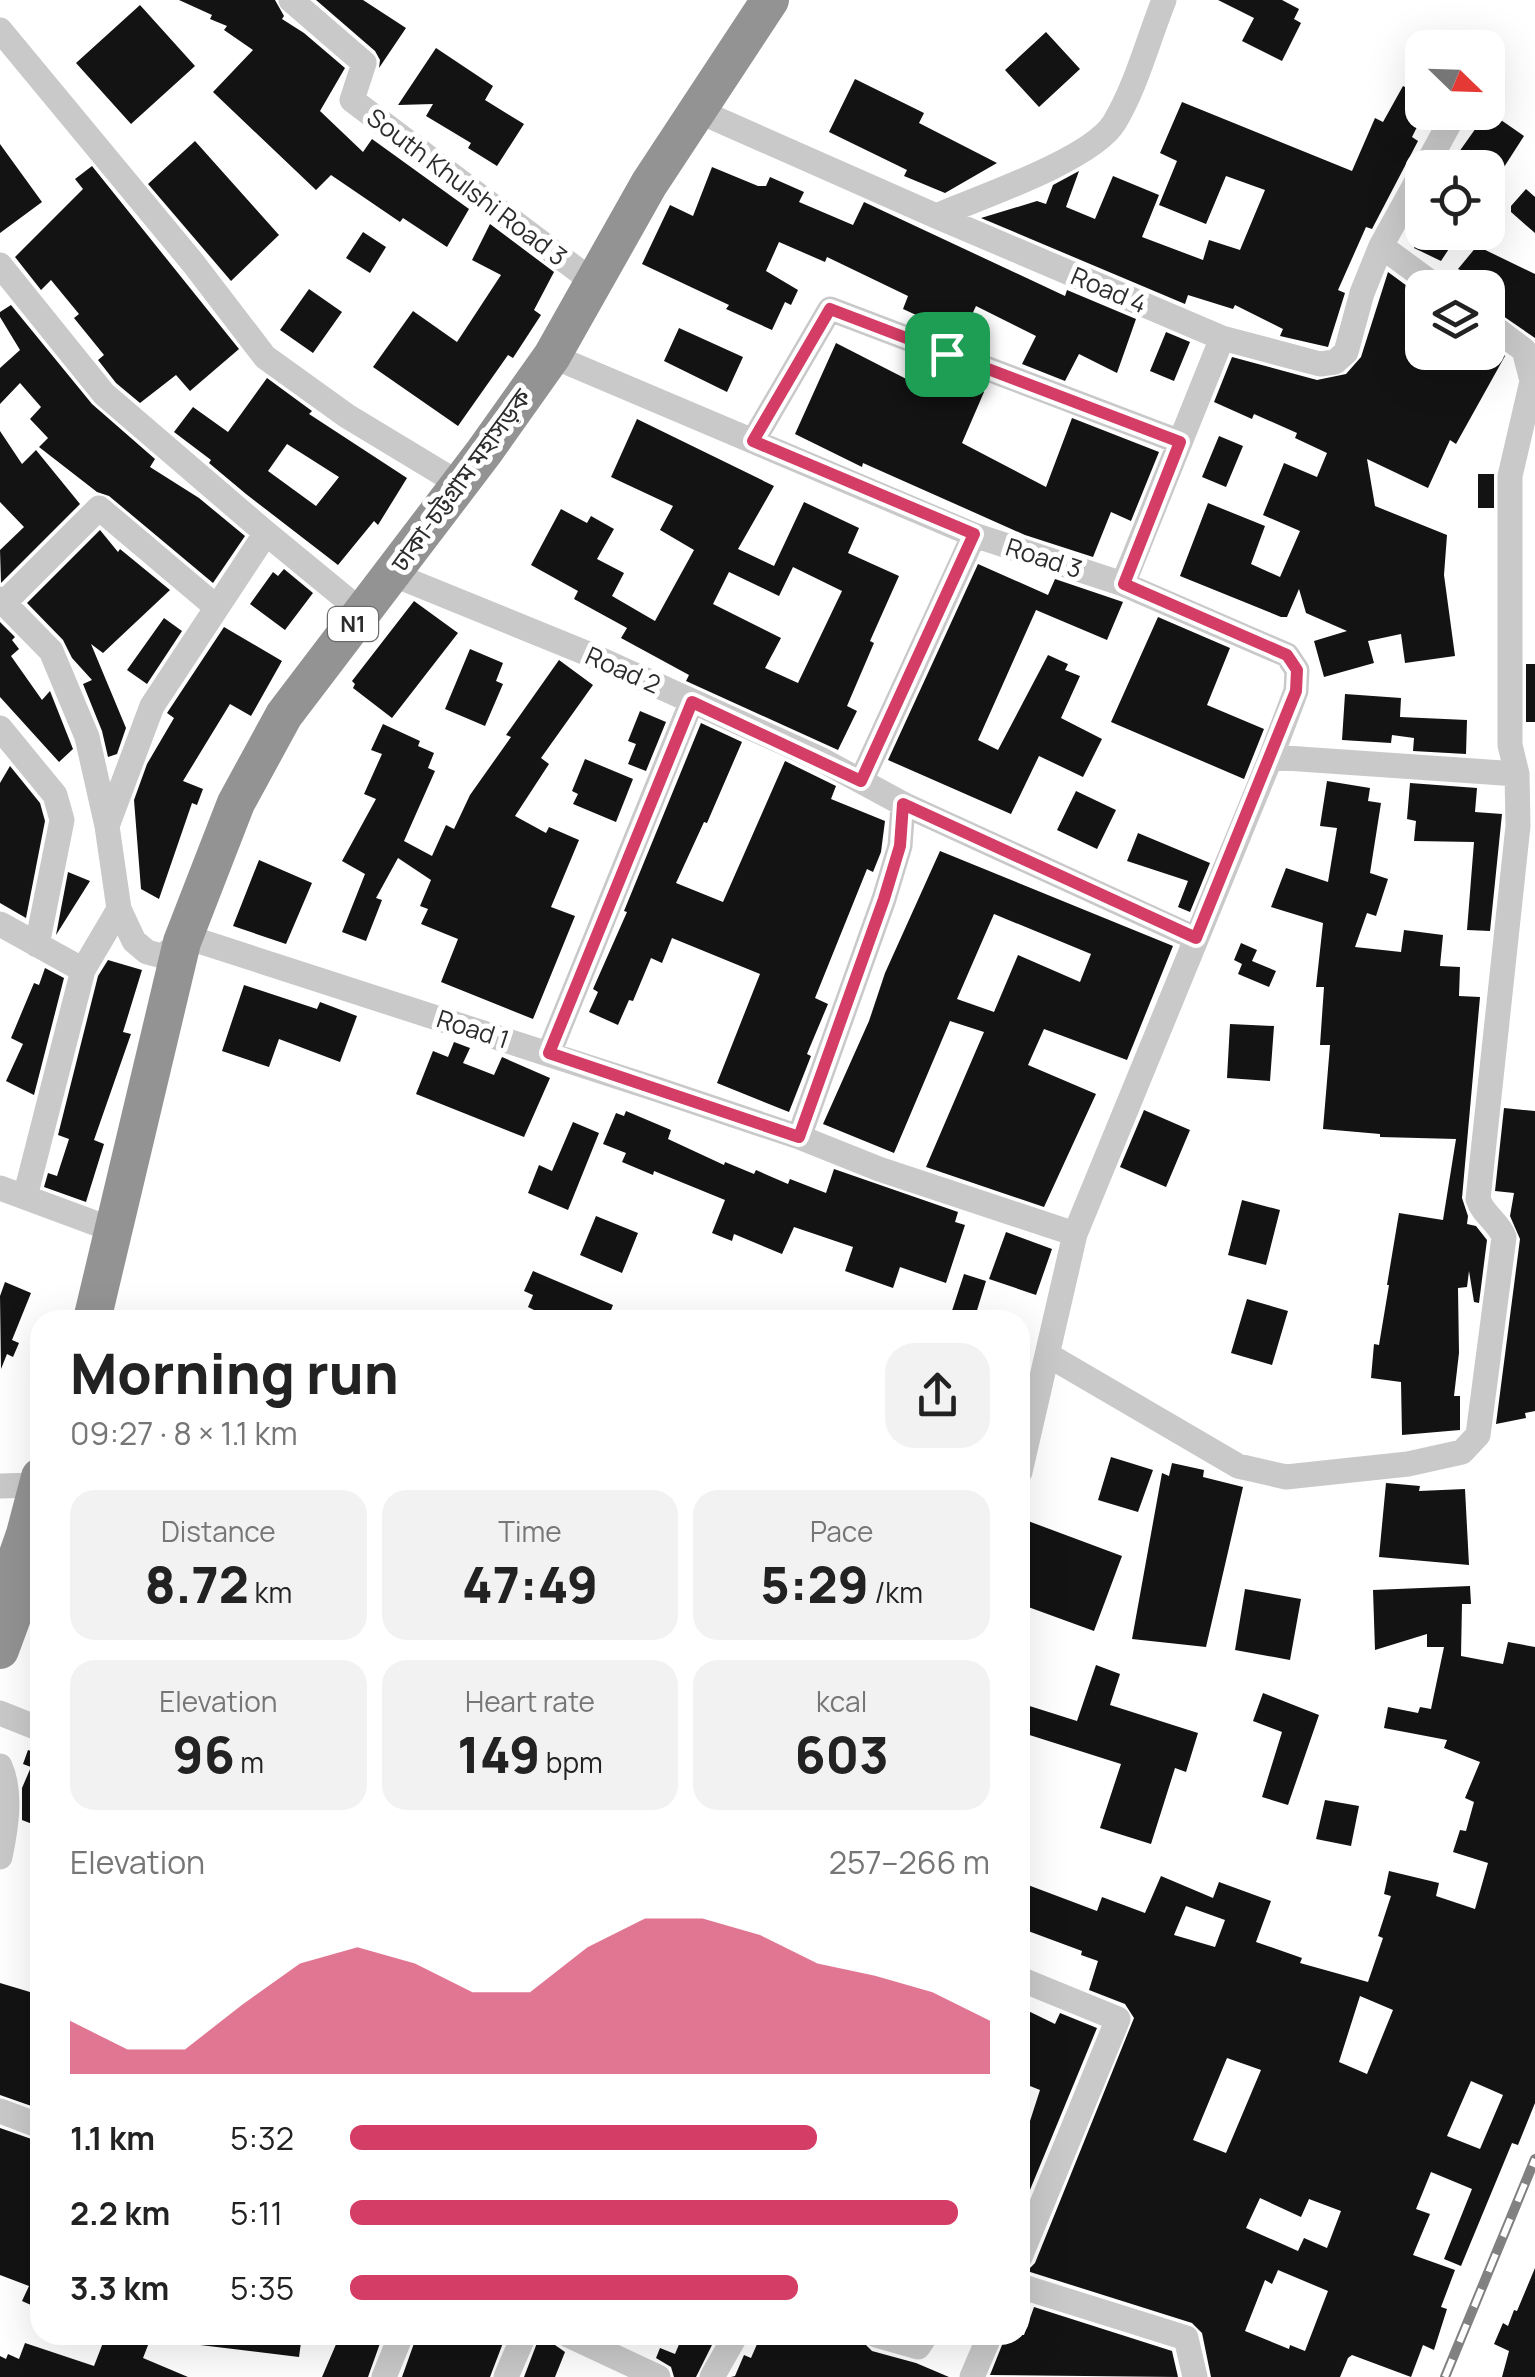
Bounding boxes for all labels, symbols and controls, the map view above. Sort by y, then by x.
north arrow [1405,30,1505,130]
map controls [1405,30,1505,370]
street label: South Khulshi Road 3 [360,100,575,273]
button: locate [1405,150,1505,250]
street label: Road 4 [1066,258,1152,321]
button: layers [1405,270,1505,370]
pin [905,312,990,397]
icon: arrive [920,327,975,382]
street label: ঢাকা-চট্টগ্রাম মহাসড়ক [382,380,539,579]
street label: Road 3 [1002,529,1087,586]
road number: N1 [328,607,378,641]
street label: Road 2 [580,638,666,701]
street label: Road 1 [433,1000,514,1057]
text: Morning run [70,1335,399,1411]
button: share [885,1343,990,1448]
text: 09:27 · 8 × 1.1 km [70,1411,298,1455]
text: Distance [161,1512,276,1550]
text: Time [498,1512,562,1550]
text: Pace [810,1512,873,1550]
text: 8.72 [144,1550,249,1618]
text: 47:49 [462,1550,598,1618]
text: 5:29 [760,1550,869,1618]
text: km [249,1573,292,1611]
text: /km [869,1573,923,1611]
text: Elevation [159,1682,277,1720]
text: Heart rate [465,1682,595,1720]
text: kcal [816,1682,867,1720]
text: 96 [173,1720,235,1788]
text: 149 [457,1720,540,1788]
text: 603 [794,1720,889,1788]
text: m [235,1743,264,1781]
text: bpm [540,1743,603,1781]
text: Elevation [70,1840,205,1884]
text: 257–266 m [829,1840,990,1884]
text: 1.1 km [70,2116,155,2160]
text: 5:32 [230,2116,294,2160]
text: 2.2 km [70,2191,170,2235]
text: 5:11 [230,2191,283,2235]
text: 3.3 km [70,2266,169,2310]
text: 5:35 [230,2266,294,2310]

